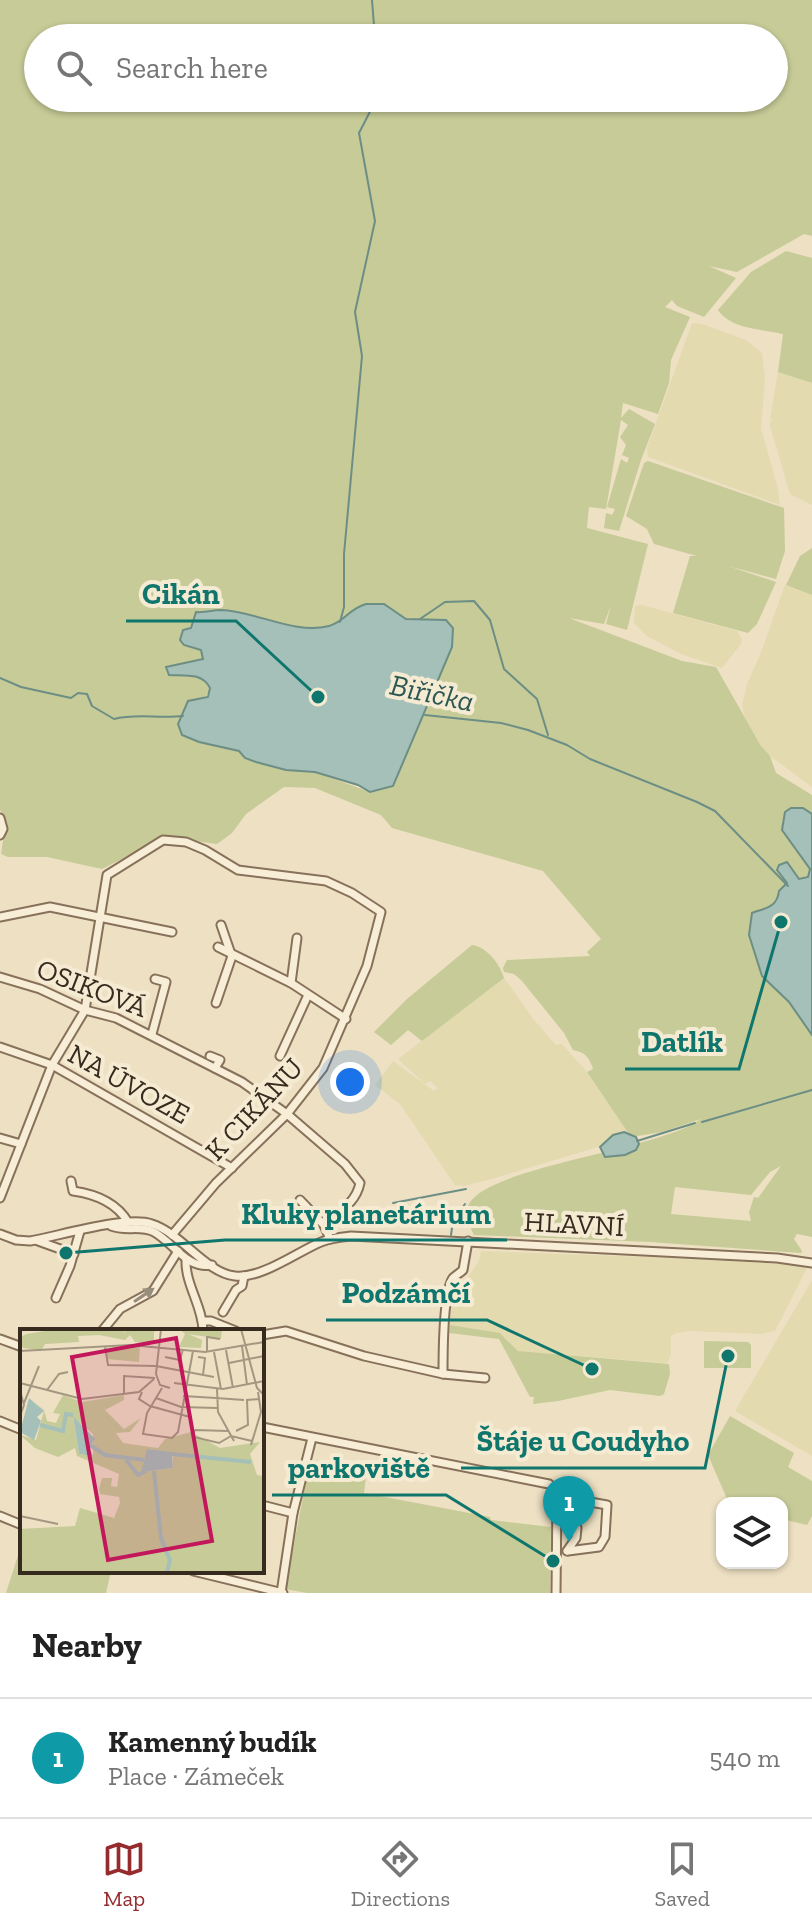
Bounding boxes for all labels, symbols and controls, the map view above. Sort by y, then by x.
search box [24,24,788,112]
icon: search [52,46,96,90]
text: Search here [116,50,268,86]
callout: Cikán [126,567,236,621]
text: Cikán [142,576,220,612]
water label: Biřička [387,667,477,719]
street label: OSIKOVÁ [32,952,153,1024]
callout: Datlík [625,1015,739,1069]
text: Datlík [641,1024,723,1060]
street label: NA ÚVOZE [62,1037,196,1131]
street label: K CIKÁNU [198,1051,310,1167]
your location [330,1062,370,1102]
callout: Kluky planetárium [225,1186,507,1240]
text: Kluky planetárium [241,1196,491,1232]
street label: HLAVNÍ [523,1205,625,1243]
callout: Podzámčí [326,1266,487,1320]
text: Podzámčí [341,1275,471,1311]
one-way arrow [133,1287,155,1303]
inset map [20,1329,264,1573]
callout: Štáje u Coudyho [461,1414,705,1468]
text: Štáje u Coudyho [477,1423,690,1459]
callout: parkoviště [272,1441,446,1495]
text: parkoviště [288,1450,430,1486]
pin: 1 [543,1476,595,1542]
map controls [716,1497,788,1569]
button: layers [716,1497,788,1569]
text: Nearby [32,1625,142,1666]
text: Kamenný budík [108,1724,317,1760]
text: 1 [53,1742,63,1774]
text: 540 m [709,1742,780,1774]
text: Place · Zámeček [108,1760,284,1792]
tab: Map [102,1837,146,1912]
tab: Directions [351,1837,450,1912]
tab: Saved [655,1837,710,1912]

